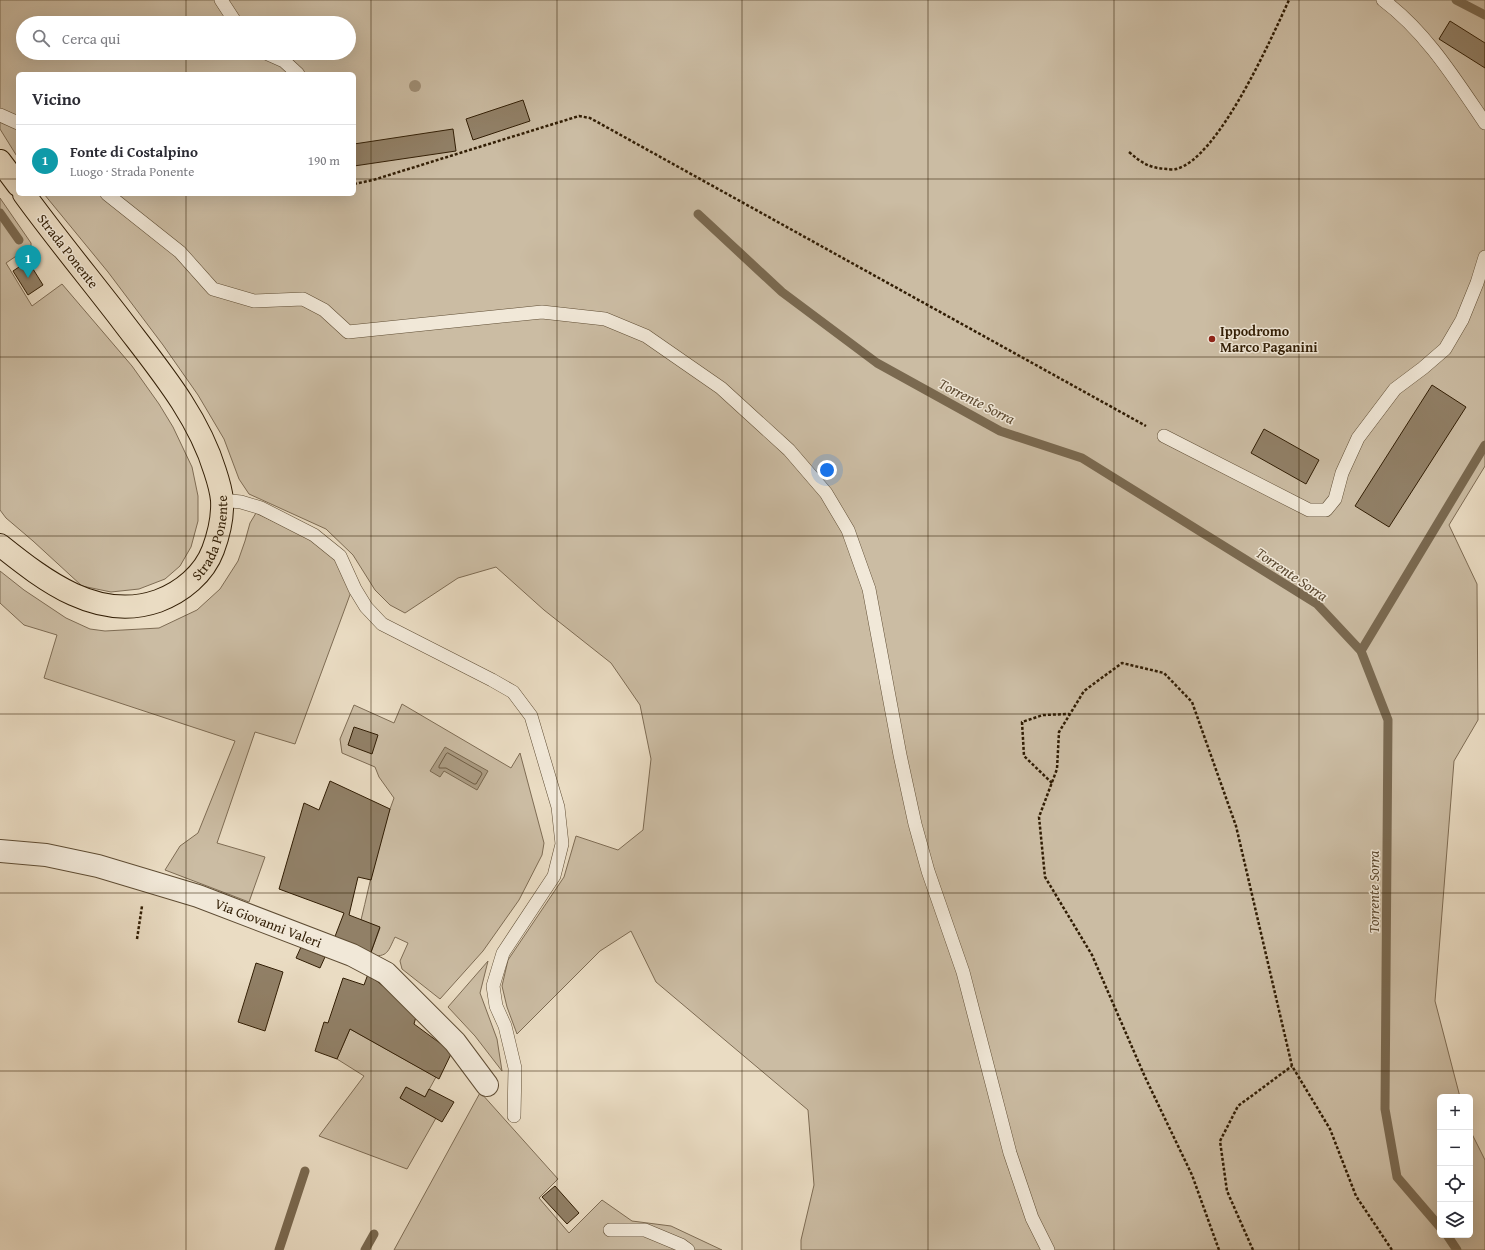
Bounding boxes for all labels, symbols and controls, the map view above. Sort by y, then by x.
search box [16,16,356,60]
icon: search [30,27,52,49]
text: Cerca qui [62,28,120,49]
text: Vicino [32,86,81,111]
text: Fonte di Costalpino [70,141,198,162]
text: 1 [42,151,48,170]
text: 190 m [308,151,340,170]
text: Luogo · Strada Ponente [70,162,194,181]
street label: Strada Ponente [33,210,104,293]
pin: 1 [15,245,41,278]
place label: Ippodromo Marco Paganini [1220,321,1318,357]
marker: Ippodromo Marco Paganini [1207,334,1217,344]
water label: Torrente Sorra [935,373,1019,429]
your location [817,460,837,480]
street label: Strada Ponente [187,494,232,585]
water label: Torrente Sorra [1252,542,1332,606]
water label: Torrente Sorra [1363,850,1384,933]
street label: Via Giovanni Valeri [212,893,325,953]
map controls [1437,1094,1473,1238]
button: + [1437,1094,1473,1130]
button: − [1437,1130,1473,1166]
button: locate [1437,1166,1473,1202]
button: layers [1437,1202,1473,1238]

